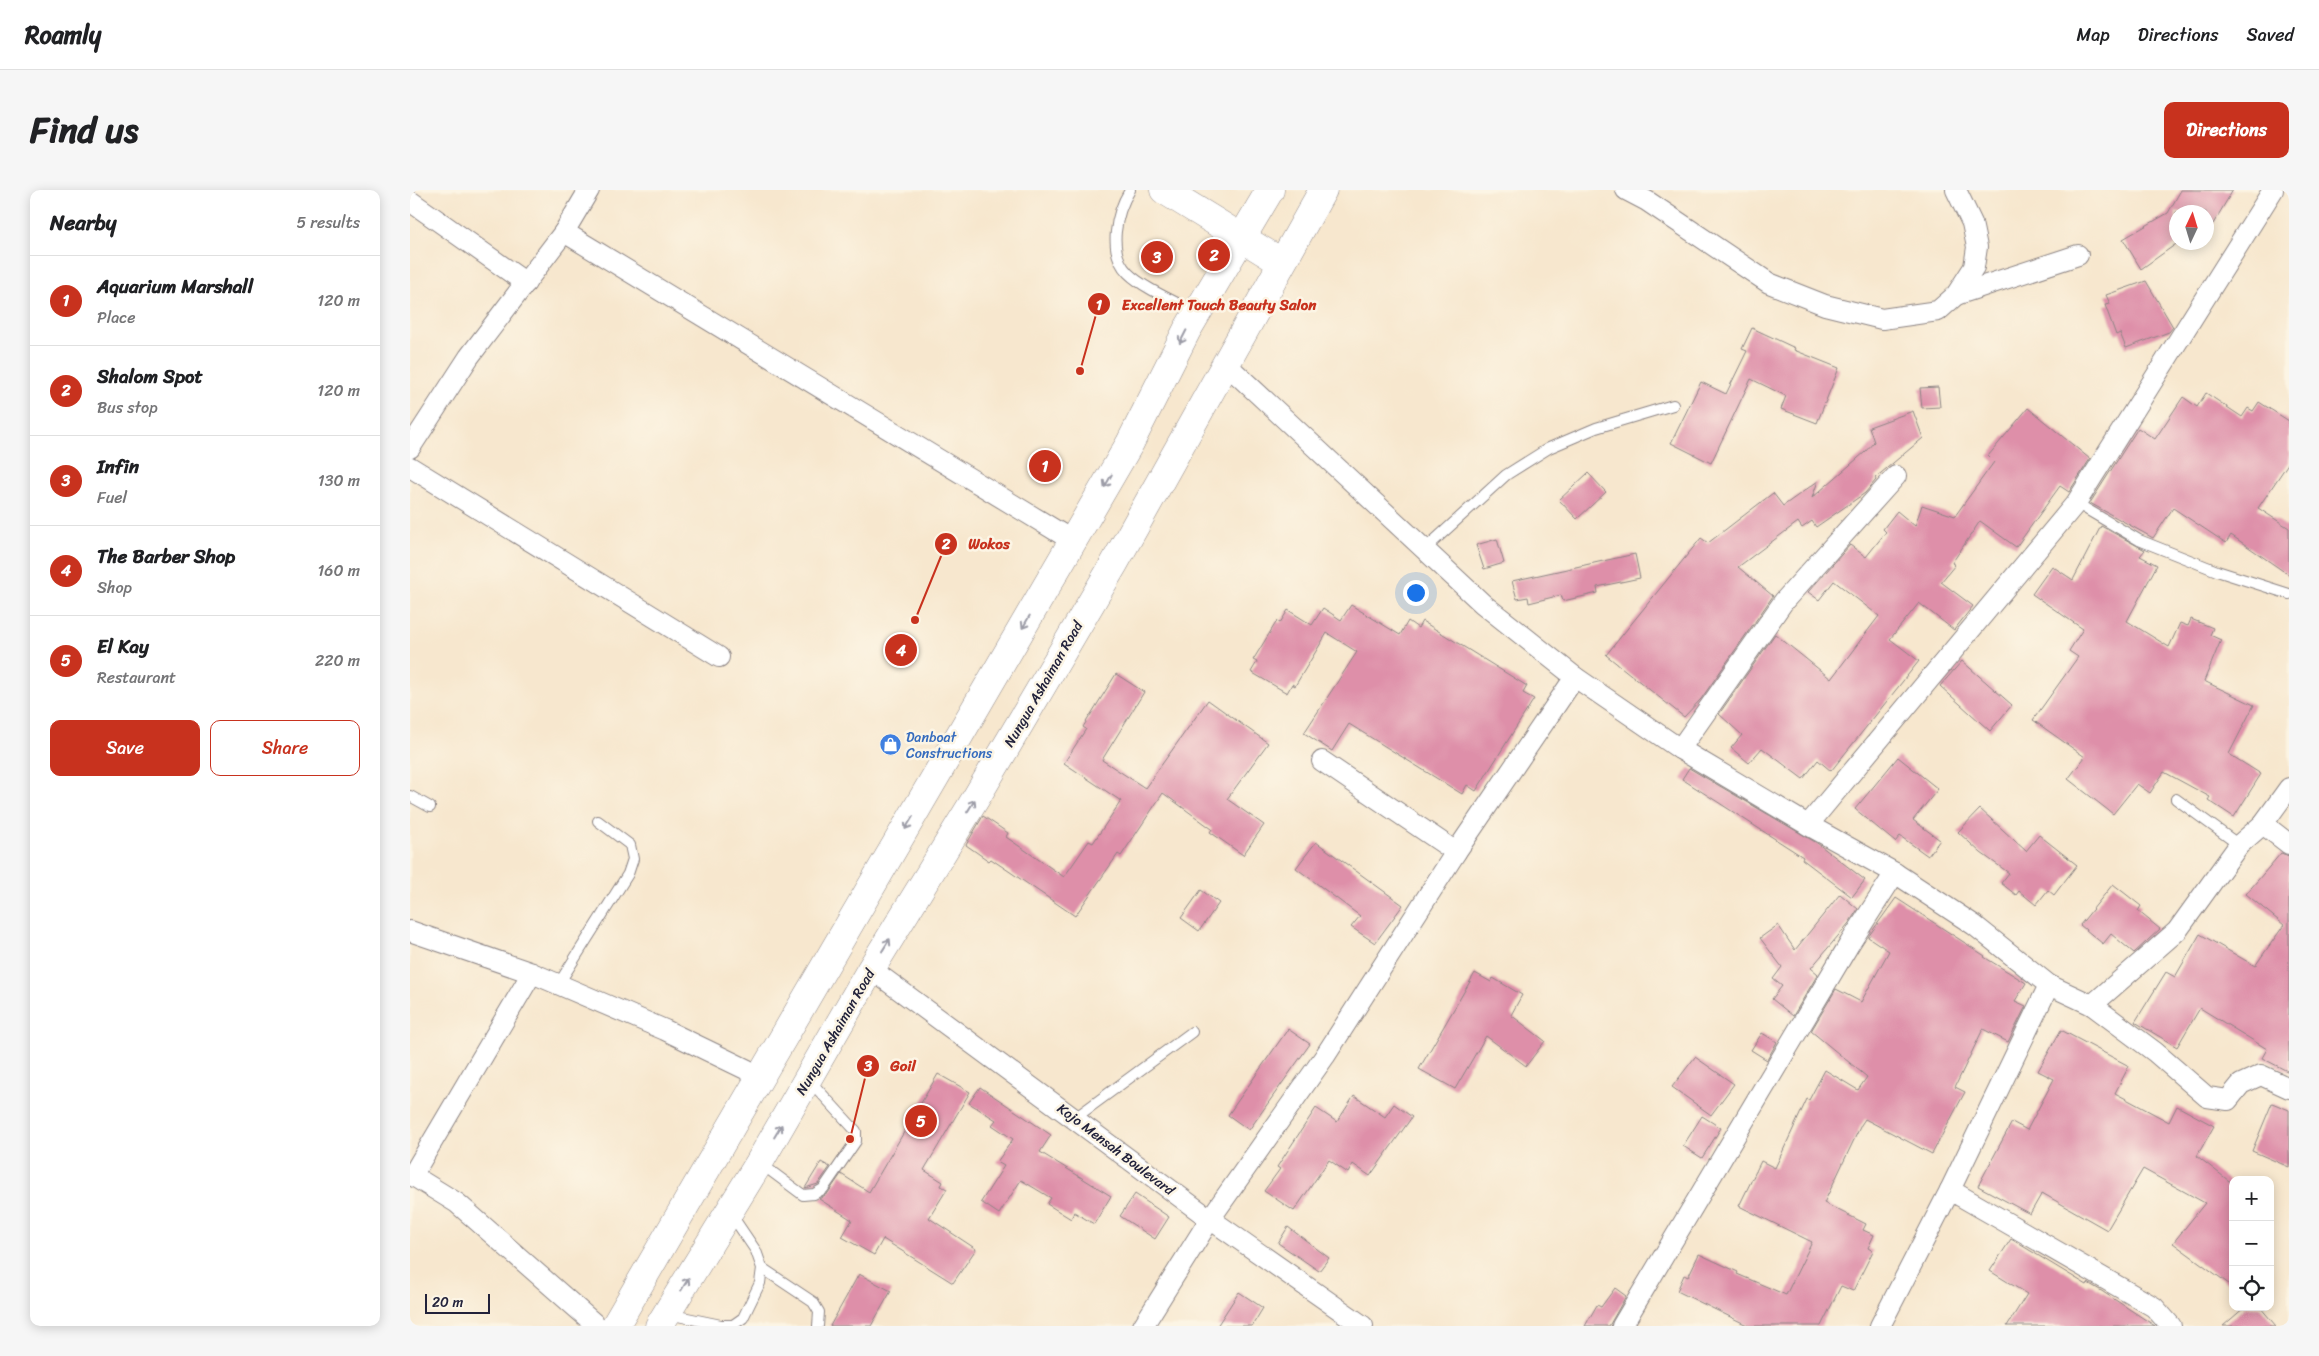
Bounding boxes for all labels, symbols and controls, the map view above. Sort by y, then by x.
text: Roamly [25,14,101,56]
text: Map [2077,19,2110,51]
text: Directions [2138,19,2219,51]
text: Saved [2247,19,2294,51]
text: Find us [30,99,138,161]
button: Directions [2164,102,2289,158]
text: Nearby [50,204,116,242]
north arrow [2169,205,2214,250]
text: 5 results [296,208,360,237]
pin: 2 [1198,236,1230,274]
pin: 3 [1141,238,1173,276]
text: Aquarium Marshall [97,270,253,303]
text: 1 [63,286,69,315]
text: 120 m [317,286,360,315]
callout: Excellent Touch Beauty Salon [1086,289,1327,319]
text: 1 [1096,292,1103,318]
text: Excellent Touch Beauty Salon [1122,292,1317,318]
text: Place [97,303,136,332]
one-way arrow [1178,330,1188,345]
text: Shalom Spot [97,360,203,393]
text: 2 [61,376,71,405]
text: 120 m [317,376,360,405]
text: Bus stop [97,393,158,422]
pin: 1 [1029,447,1061,485]
text: Infin [97,450,139,483]
text: 3 [62,466,70,495]
text: 130 m [318,466,360,495]
one-way arrow [1102,474,1112,488]
text: Fuel [97,483,127,512]
callout: Wokos [933,529,1020,559]
text: 2 [941,531,951,557]
text: Wokos [968,531,1011,557]
text: The Barber Shop [97,540,235,573]
text: 4 [61,556,71,585]
text: 160 m [317,556,360,585]
text: Shop [97,573,132,602]
your location [1403,580,1429,606]
one-way arrow [1021,614,1031,629]
street label: Nungua Ashaiman Road [997,615,1091,752]
text: El Kay [97,630,149,663]
pin: 4 [885,631,917,669]
text: 5 [61,646,71,675]
text: 220 m [315,646,360,675]
text: Restaurant [97,663,176,692]
button: Save [50,720,200,776]
button: Share [210,720,360,776]
place label: Danboat Constructions [906,725,993,766]
shop icon: Danboat Constructions [878,733,902,757]
one-way arrow [967,800,977,814]
one-way arrow [904,815,914,829]
one-way arrow [882,938,892,952]
street label: Nungua Ashaiman Road [789,963,883,1100]
callout: Goil [855,1051,926,1081]
text: 3 [863,1053,873,1079]
text: Goil [889,1053,916,1079]
street label: Kojo Mensah Boulevard [1051,1097,1181,1203]
pin: 5 [905,1102,937,1140]
one-way arrow [774,1124,784,1138]
map controls [2229,1176,2274,1311]
button: + [2229,1176,2274,1221]
button: − [2229,1221,2274,1266]
button: locate [2229,1266,2274,1311]
one-way arrow [680,1278,690,1292]
text: 20 m [432,1290,463,1315]
scale bar [425,1291,490,1314]

